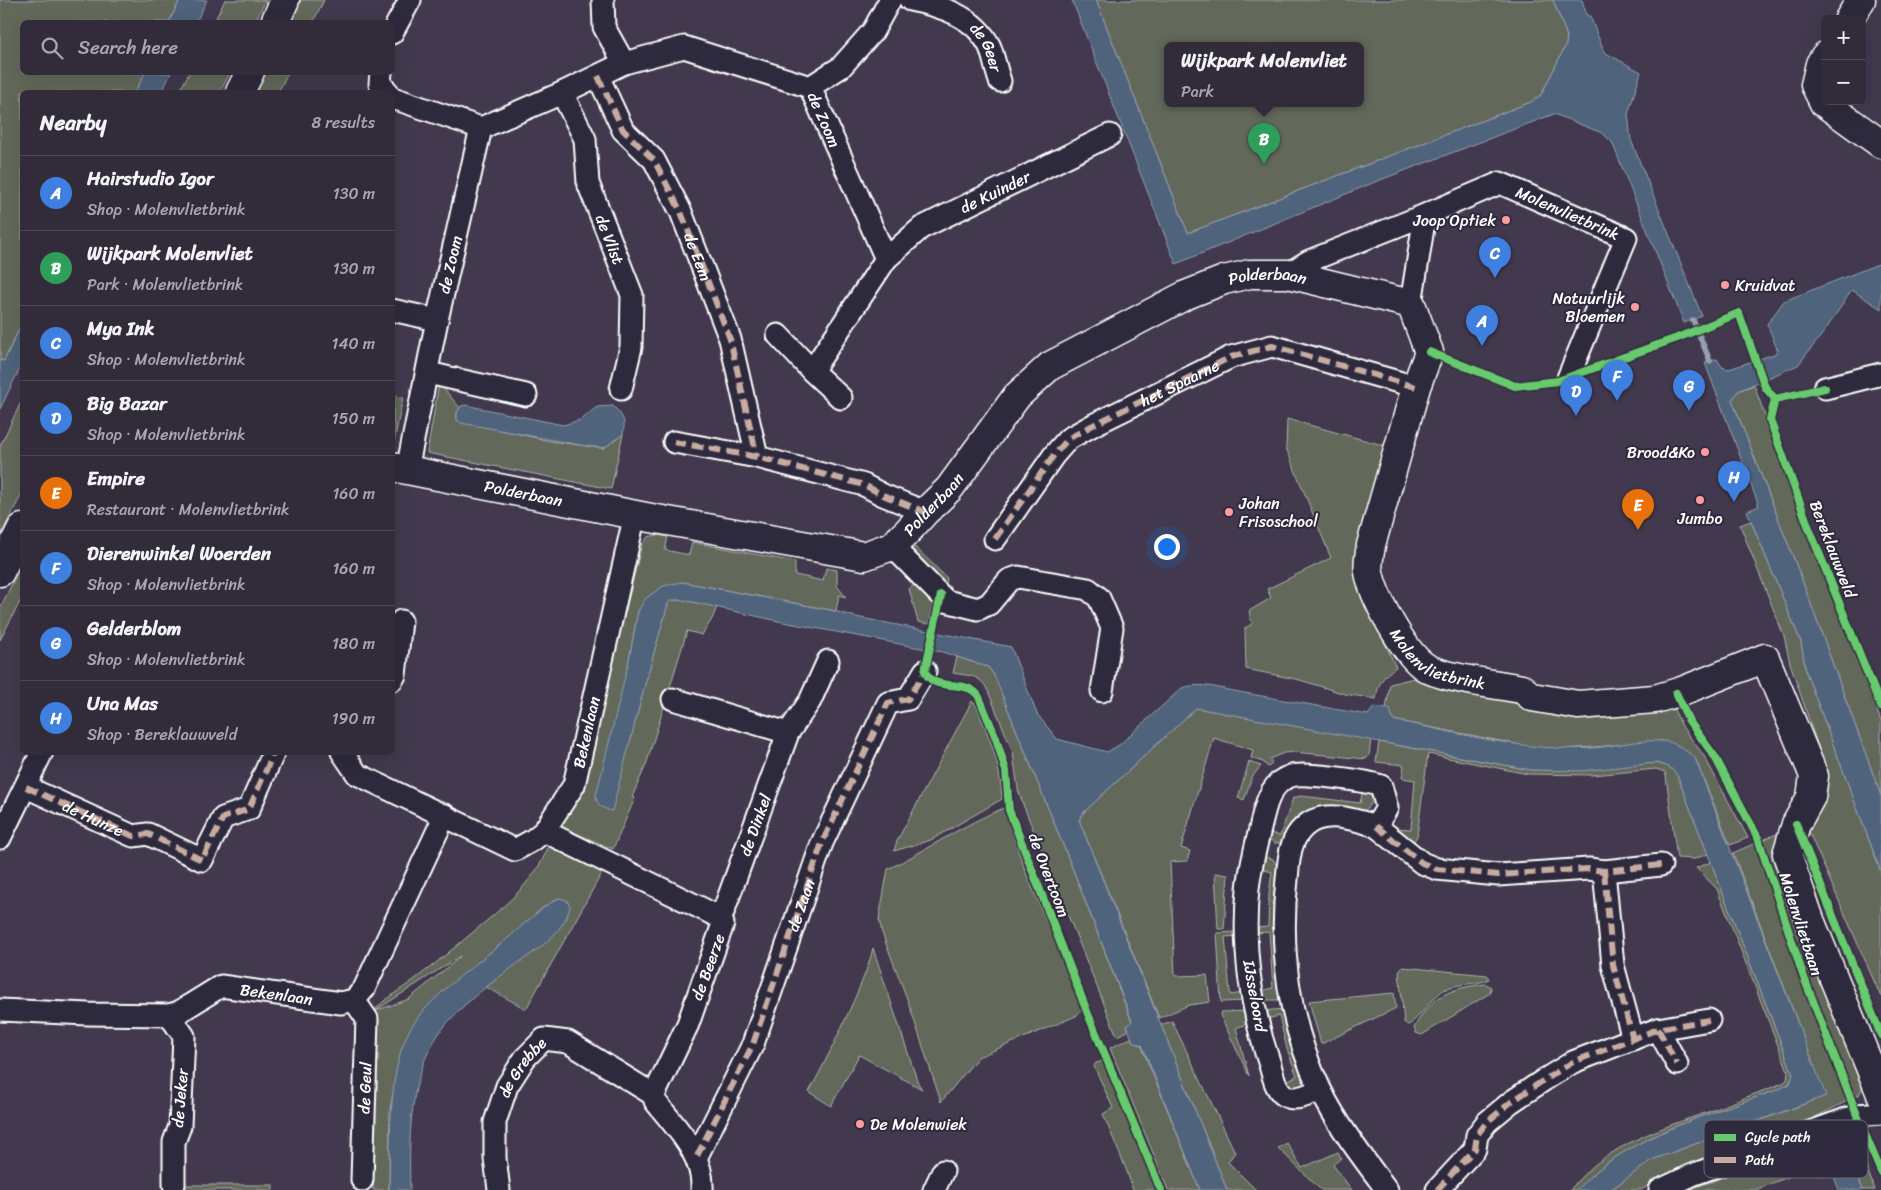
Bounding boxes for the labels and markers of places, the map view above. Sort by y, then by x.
pin: B [1248,123,1280,164]
place label: Joop Optiek [1412,206,1496,235]
marker: Joop Optiek [1500,214,1512,226]
pin: C [1479,237,1511,278]
place label: Kruidvat [1735,271,1795,300]
marker: Kruidvat [1719,279,1731,291]
place label: Natuurlijk Bloemen [1553,284,1626,331]
marker: Natuurlijk Bloemen [1629,301,1641,313]
pin: A [1466,305,1498,346]
pin: F [1601,360,1633,401]
pin: G [1673,370,1705,411]
pin: D [1560,375,1592,416]
place label: Brood&Ko [1627,438,1695,467]
marker: Brood&Ko [1699,446,1711,458]
pin: H [1718,461,1750,502]
place label: Johan Frisoschool [1238,489,1318,536]
pin: E [1622,489,1654,530]
marker: Jumbo [1694,494,1706,506]
place label: Jumbo [1676,504,1723,533]
marker: Johan Frisoschool [1223,506,1235,518]
place label: De Molenwiek [870,1110,967,1139]
marker: De Molenwiek [854,1118,866,1130]

